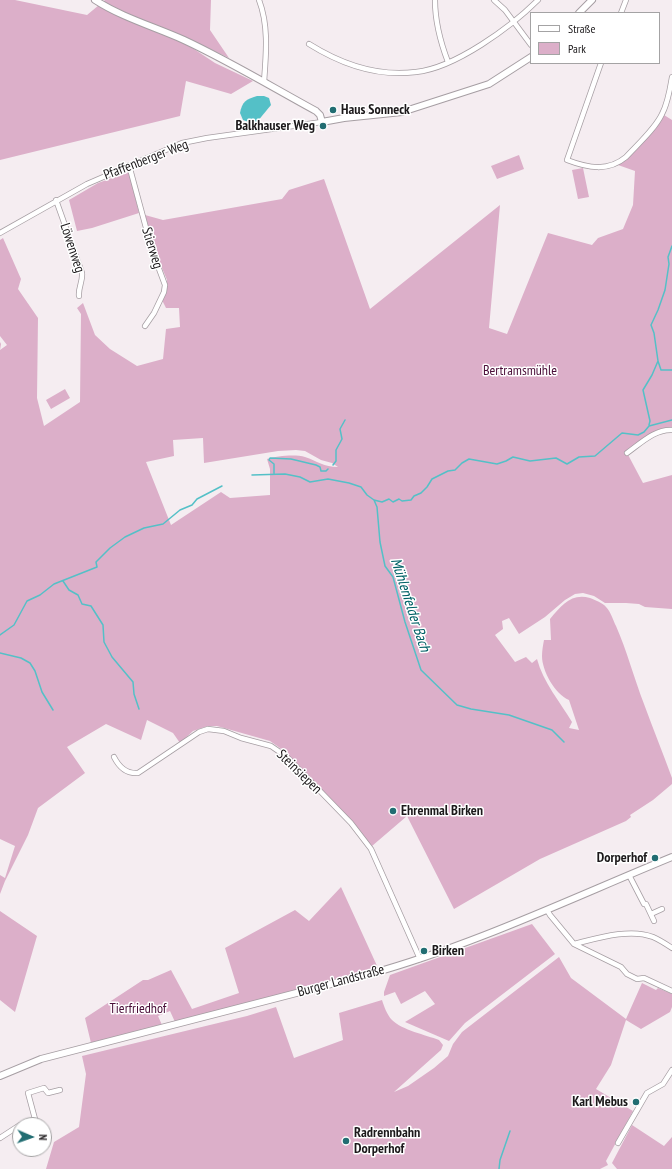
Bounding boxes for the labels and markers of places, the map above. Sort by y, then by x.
place label: Haus Sonneck [341,102,410,118]
marker: Haus Sonneck [328,105,338,115]
place label: Balkhauser Weg [235,118,315,134]
marker: Balkhauser Weg [318,121,328,131]
place label: Ehrenmal Birken [401,803,483,819]
marker: Ehrenmal Birken [388,806,398,816]
place label: Dorperhof [597,850,647,866]
marker: Dorperhof [650,853,660,863]
place label: Birken [432,943,464,959]
marker: Birken [419,946,429,956]
place label: Karl Mebus [572,1094,628,1110]
marker: Karl Mebus [631,1097,641,1107]
place label: Radrennbahn Dorperhof [354,1125,420,1158]
marker: Radrennbahn Dorperhof [341,1136,351,1146]

